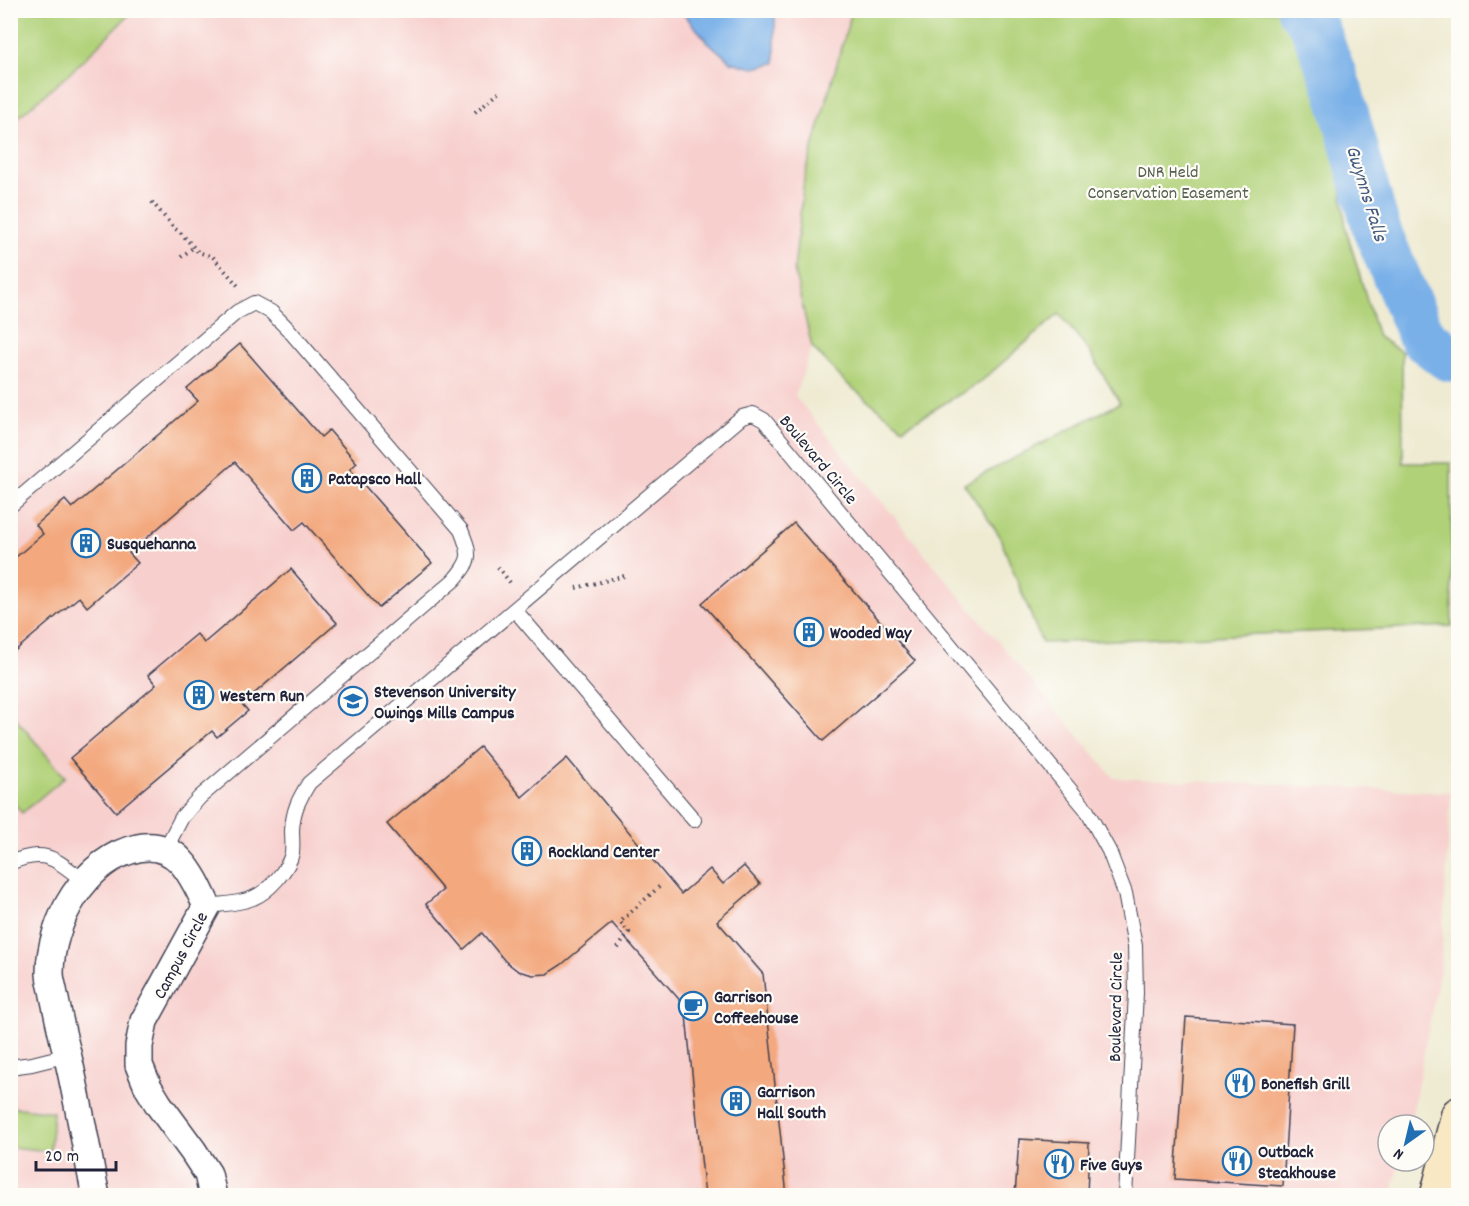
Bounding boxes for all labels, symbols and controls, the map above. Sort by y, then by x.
water label: Gwynns Falls [1337,143,1393,246]
park label: DNR Held Conservation Easement [1087,161,1249,207]
street label: Boulevard Circle [772,410,862,511]
building icon: Patapsco Hall [291,462,323,494]
place label: Patapsco Hall [328,468,422,493]
building icon: Susquehanna [70,527,102,559]
place label: Susquehanna [107,533,196,558]
building icon: Wooded Way [793,616,825,648]
place label: Wooded Way [830,622,912,647]
building icon: Western Run [183,679,215,711]
place label: Stevenson University Owings Mills Campus [374,681,516,727]
place label: Western Run [220,685,304,710]
school or university icon: Stevenson University Owings Mills Campus [337,685,369,717]
building icon: Rockland Center [511,835,543,867]
place label: Rockland Center [548,841,660,866]
street label: Campus Circle [149,908,216,1004]
street label: Boulevard Circle [1104,952,1131,1062]
place label: Garrison Coffeehouse [714,986,799,1032]
cafe icon: Garrison Coffeehouse [677,990,709,1022]
restaurant icon: Bonefish Grill [1224,1067,1256,1099]
place label: Bonefish Grill [1261,1073,1350,1098]
place label: Garrison Hall South [757,1081,826,1127]
building icon: Garrison Hall South [720,1085,752,1117]
north arrow [1376,1113,1436,1173]
scale bar [36,1134,116,1172]
place label: Outback Steakhouse [1258,1141,1336,1187]
text: N [1389,1142,1409,1165]
text: 20 m [45,1145,79,1170]
restaurant icon: Outback Steakhouse [1221,1145,1253,1177]
restaurant icon: Five Guys [1043,1148,1075,1180]
place label: Five Guys [1080,1154,1143,1179]

